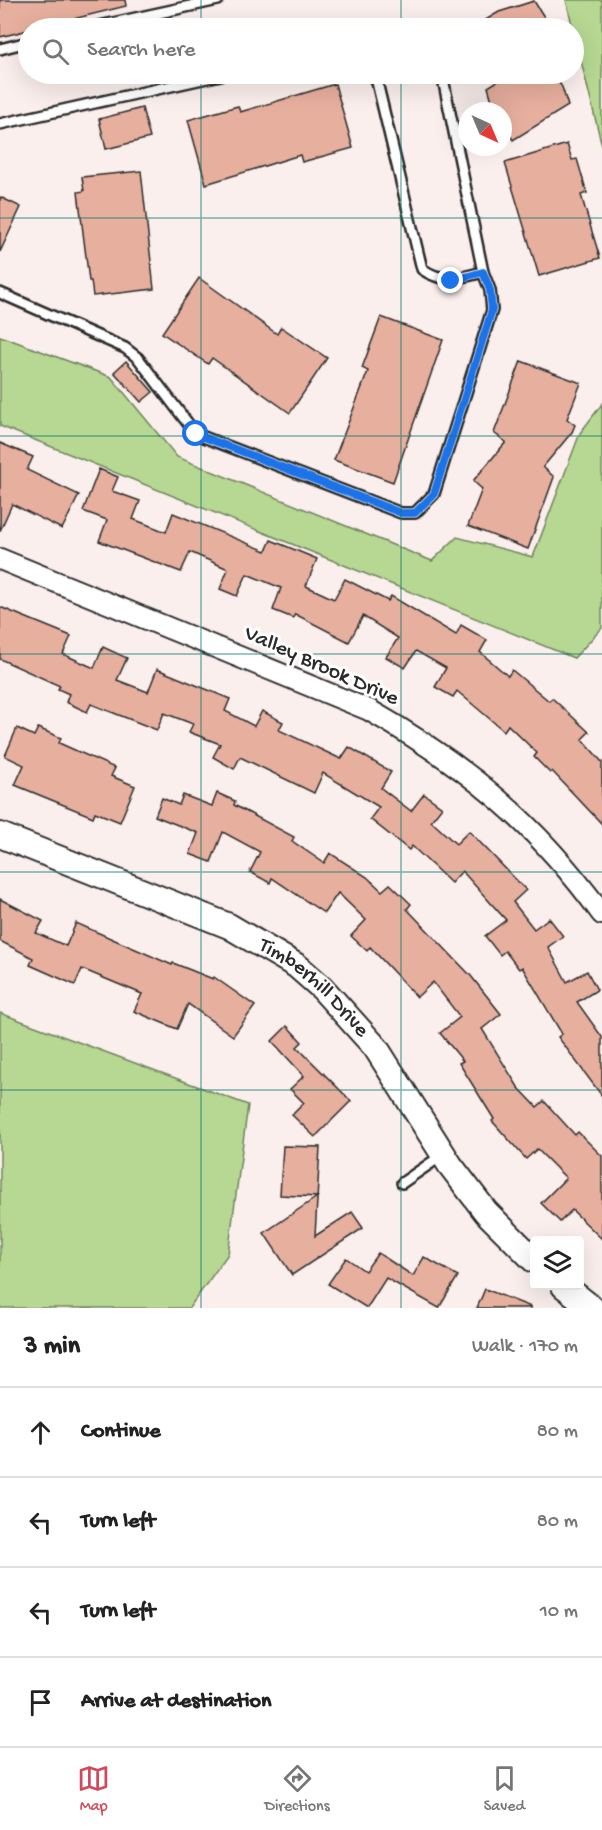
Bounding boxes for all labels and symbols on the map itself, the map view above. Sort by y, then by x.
north arrow [458,102,512,156]
route end [437,267,463,293]
route start [182,420,208,446]
street label: Valley Brook Drive [239,621,403,713]
street label: Timberhill Drive [252,932,374,1044]

